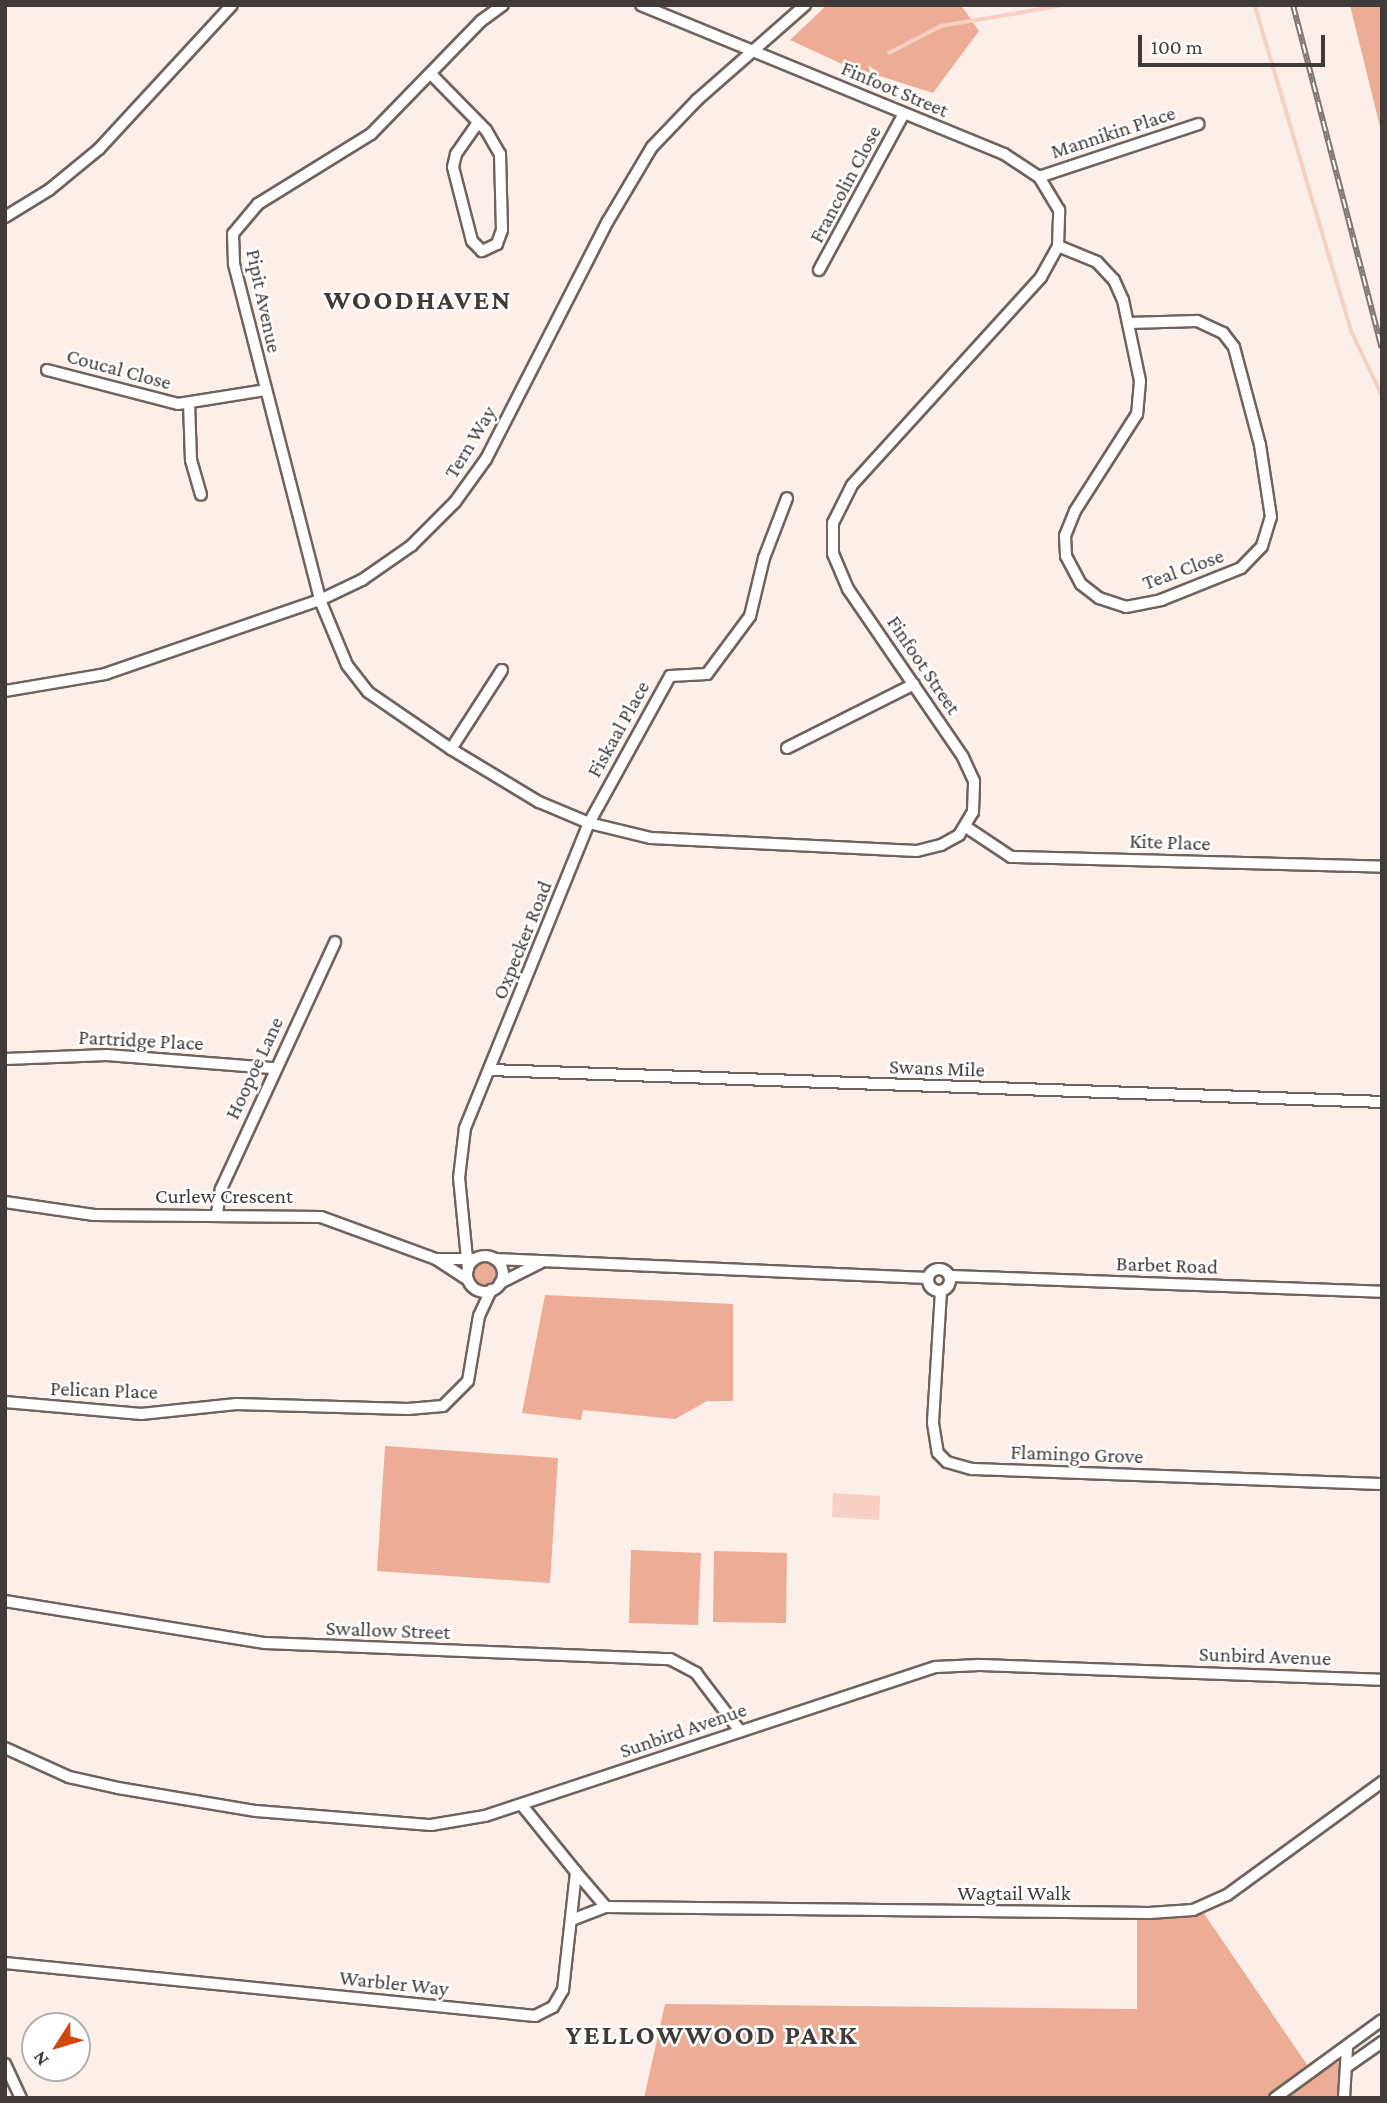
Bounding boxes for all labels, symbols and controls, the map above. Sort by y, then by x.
scale bar [1142,21,1329,65]
text: 100 m [1151,35,1203,59]
street label: Finfoot Street [838,55,952,123]
street label: Mannikin Place [1047,100,1179,164]
street label: Francolin Close [804,121,886,247]
street label: Pipit Avenue [241,247,287,355]
district label: WOODHAVEN [325,283,511,317]
street label: Coucal Close [64,343,174,395]
street label: Tern Way [439,401,501,483]
street label: Teal Close [1139,543,1227,595]
street label: Finfoot Street [882,611,966,719]
street label: Fiskaal Place [581,676,655,782]
street label: Kite Place [1129,828,1211,856]
street label: Oxpecker Road [487,877,557,1003]
street label: Hoopoe Lane [219,1013,289,1123]
street label: Partridge Place [78,1024,204,1056]
street label: Swans Mile [889,1054,985,1082]
street label: Curlew Crescent [155,1183,293,1209]
street label: Barbet Road [1116,1251,1218,1279]
street label: Pelican Place [50,1376,158,1404]
street label: Flamingo Grove [1010,1439,1144,1469]
street label: Swallow Street [325,1615,451,1645]
street label: Sunbird Avenue [1198,1641,1332,1671]
street label: Sunbird Avenue [616,1697,750,1763]
street label: Wagtail Walk [957,1880,1071,1906]
street label: Warbler Way [338,1965,450,2001]
north arrow [21,2012,91,2082]
district label: YELLOWWOOD PARK [567,2018,857,2052]
text: N [28,2047,53,2070]

